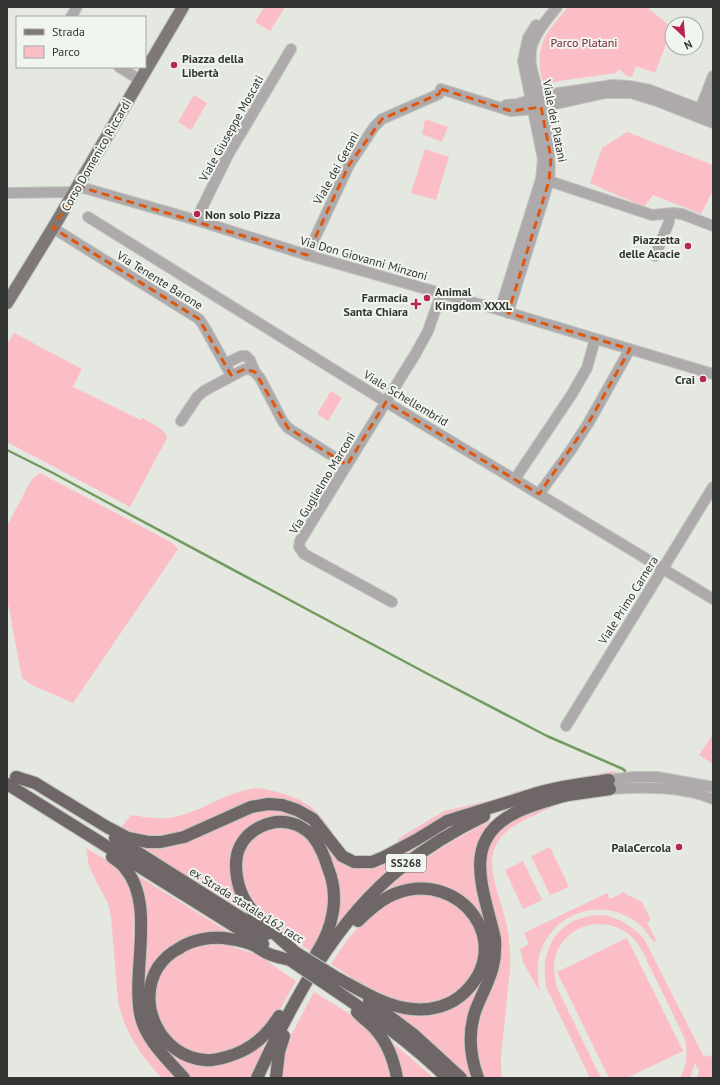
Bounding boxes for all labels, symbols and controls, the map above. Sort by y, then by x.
legend [16,16,146,68]
north arrow [664,16,704,56]
text: Strada [52,24,85,39]
park label: Parco Platani [550,35,618,50]
text: N [682,37,695,53]
text: Parco [52,44,80,59]
place label: Piazza della Libertà [182,51,244,80]
marker: Piazza della Libertà [169,60,179,70]
street label: Viale Giuseppe Moscati [195,72,266,184]
street label: Viale dei Platani [539,77,570,164]
street label: Corso Domenico Riccardi [58,96,134,214]
street label: Viale dei Gerani [309,129,362,208]
place label: Non solo Pizza [205,207,281,222]
marker: Non solo Pizza [192,209,202,219]
street label: Via Don Giovanni Minzoni [298,232,430,283]
place label: Piazzetta delle Acacie [619,232,680,261]
marker: Piazzetta delle Acacie [683,241,693,251]
street label: Via Tenente Barone [113,247,206,312]
place label: Animal Kingdom XXXL [435,284,513,313]
place label: Farmacia Santa Chiara [344,290,408,319]
marker: Animal Kingdom XXXL [422,293,432,303]
marker: Farmacia Santa Chiara [411,299,421,309]
street label: Viale Schellembrid [360,366,451,429]
place label: Crai [675,372,695,387]
marker: Crai [698,374,708,384]
street label: Via Guglielmo Marconi [285,429,358,537]
street label: Viale Primo Carnera [594,553,661,648]
place label: PalaCercola [612,840,671,855]
marker: PalaCercola [674,842,684,852]
road number: SS268 [386,854,426,872]
street label: ex Strada statale 162 racc [187,864,308,947]

